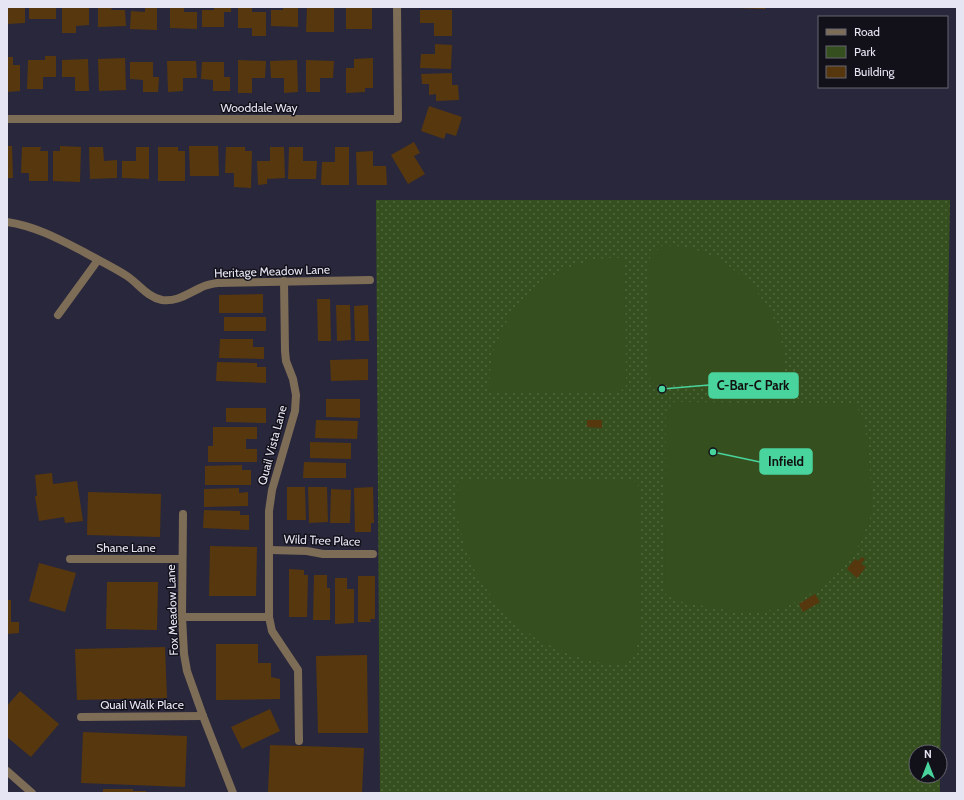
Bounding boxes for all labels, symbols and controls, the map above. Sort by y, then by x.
legend [818,16,948,88]
text: Road [854,24,880,39]
text: Park [854,44,876,59]
text: Building [854,64,896,79]
street label: Wooddale Way [220,100,298,115]
street label: Heritage Meadow Lane [214,261,330,281]
callout: C-Bar-C Park [709,373,798,398]
text: C-Bar-C Park [717,377,790,393]
street label: Quail Vista Lane [254,404,290,486]
callout: Infield [760,449,812,474]
text: Infield [768,453,804,469]
street label: Wild Tree Place [283,531,361,549]
street label: Shane Lane [96,540,156,555]
street label: Fox Meadow Lane [163,564,181,656]
street label: Quail Walk Place [100,697,184,712]
north arrow [908,744,948,784]
text: N [924,747,932,761]

